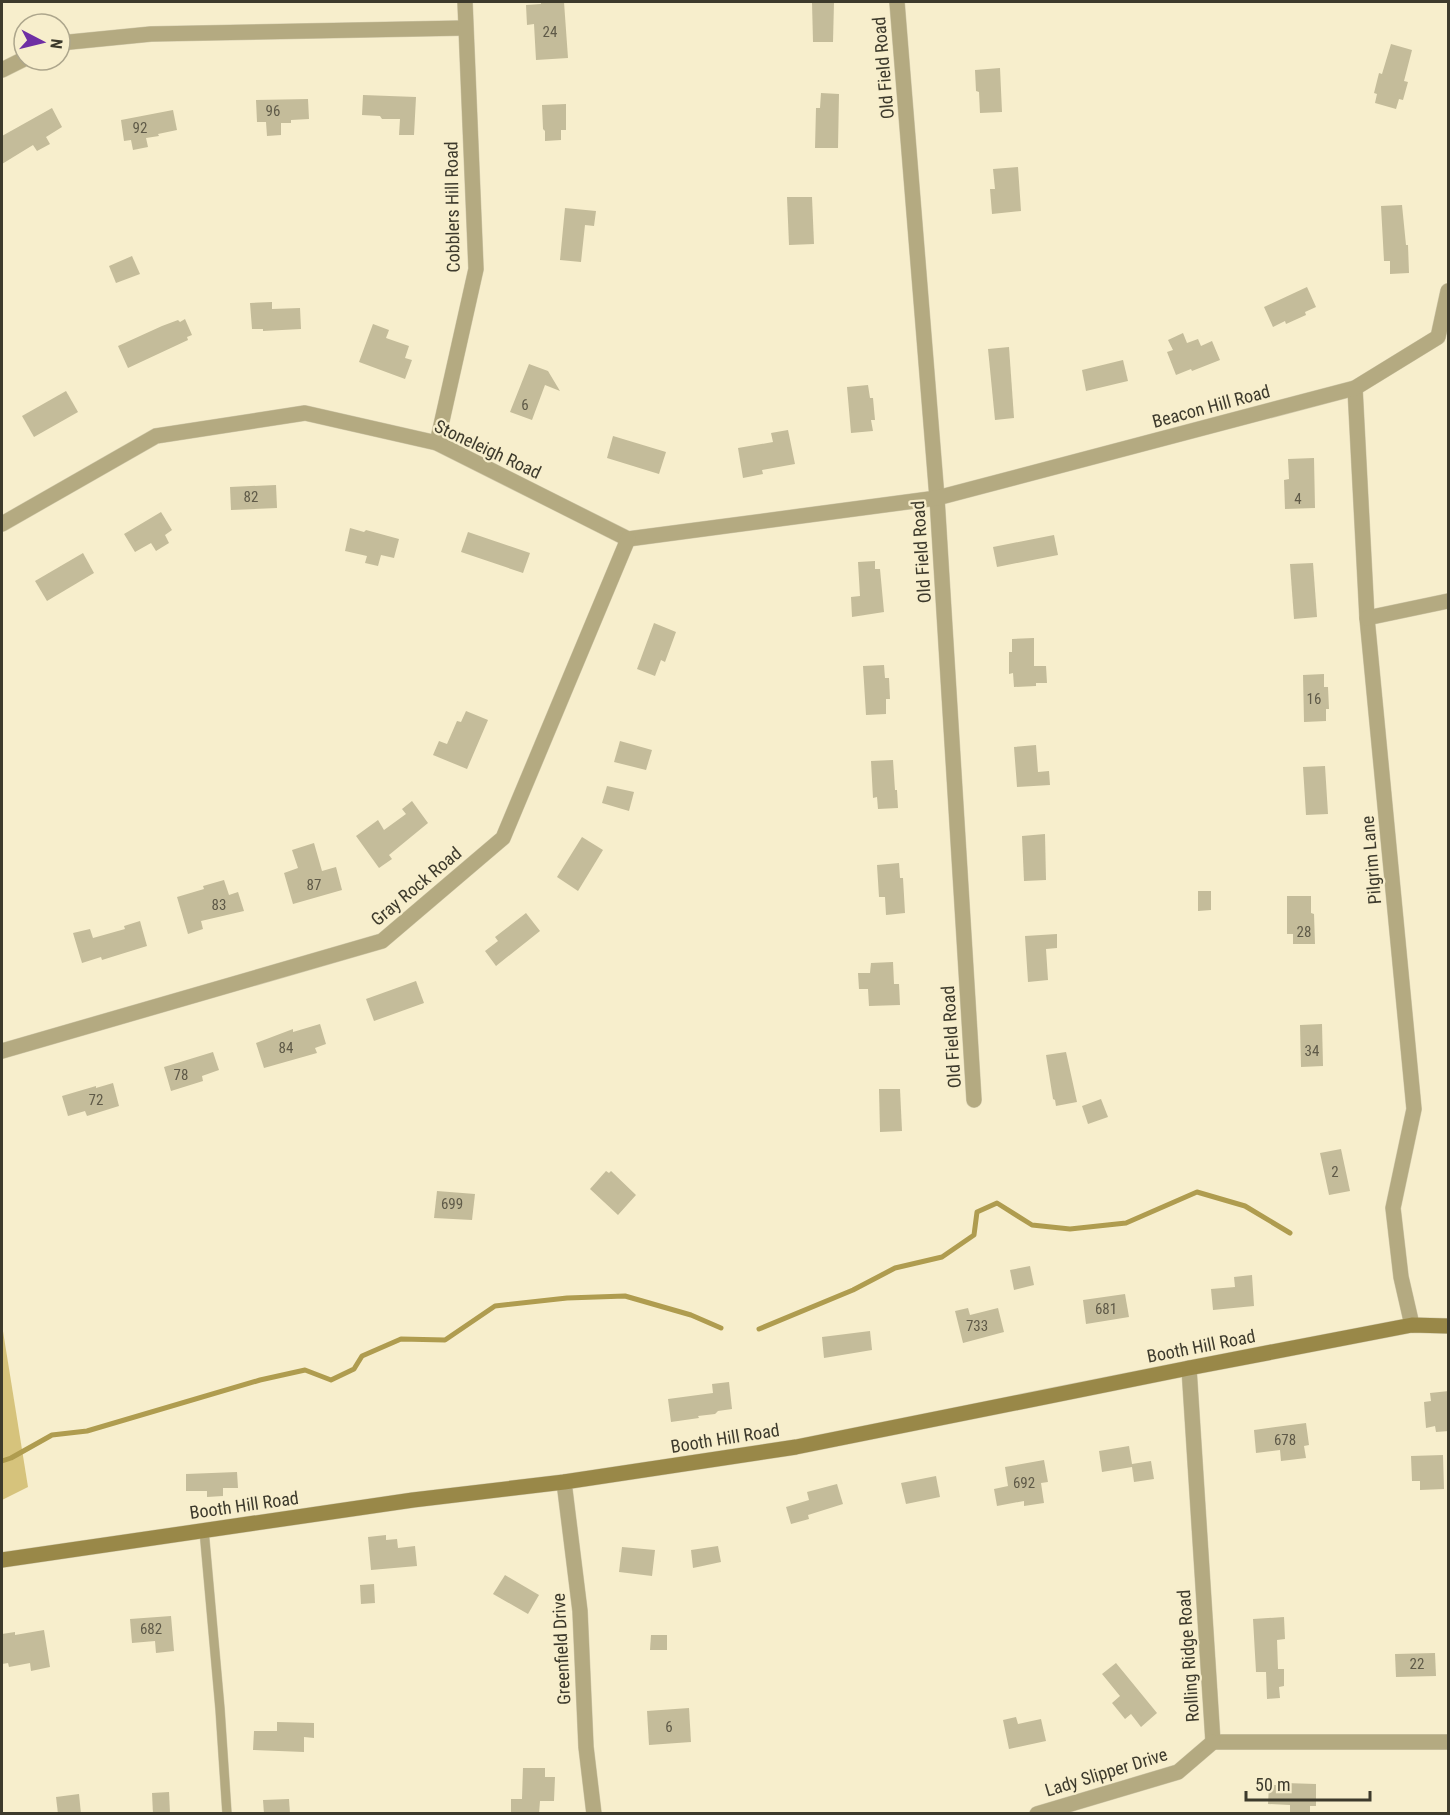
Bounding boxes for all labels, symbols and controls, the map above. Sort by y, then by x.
north arrow [12,12,72,72]
street label: Old Field Road [868,16,898,120]
house number: 24 [543,23,557,41]
text: N [46,38,66,50]
house number: 96 [266,102,280,120]
house number: 92 [133,119,147,137]
street label: Cobblers Hill Road [440,141,464,273]
street label: Beacon Hill Road [1150,380,1272,432]
house number: 6 [521,396,529,414]
street label: Stoneleigh Road [431,415,545,483]
house number: 82 [244,488,258,506]
house number: 4 [1294,490,1302,508]
street label: Old Field Road [907,500,935,604]
house number: 16 [1307,690,1321,708]
street label: Pilgrim Lane [1357,815,1385,905]
street label: Gray Rock Road [367,842,465,930]
house number: 87 [307,876,321,894]
house number: 83 [212,896,226,914]
house number: 28 [1297,923,1311,941]
street label: Old Field Road [937,985,965,1089]
house number: 84 [279,1039,293,1057]
house number: 34 [1305,1042,1319,1060]
house number: 78 [174,1066,188,1084]
house number: 72 [89,1091,103,1109]
house number: 2 [1331,1163,1339,1181]
house number: 699 [441,1195,463,1213]
house number: 681 [1095,1300,1117,1318]
house number: 733 [966,1317,988,1335]
street label: Booth Hill Road [1145,1325,1257,1367]
street label: Booth Hill Road [669,1419,781,1457]
house number: 678 [1274,1431,1296,1449]
house number: 692 [1013,1474,1035,1492]
street label: Booth Hill Road [188,1487,300,1523]
street label: Rolling Ridge Road [1173,1589,1203,1723]
street label: Greenfield Drive [548,1593,574,1705]
house number: 682 [140,1620,162,1638]
house number: 22 [1410,1655,1424,1673]
house number: 6 [665,1718,673,1736]
street label: Lady Slipper Drive [1042,1743,1170,1801]
scale bar [1246,1764,1370,1802]
text: 50 m [1255,1774,1290,1795]

